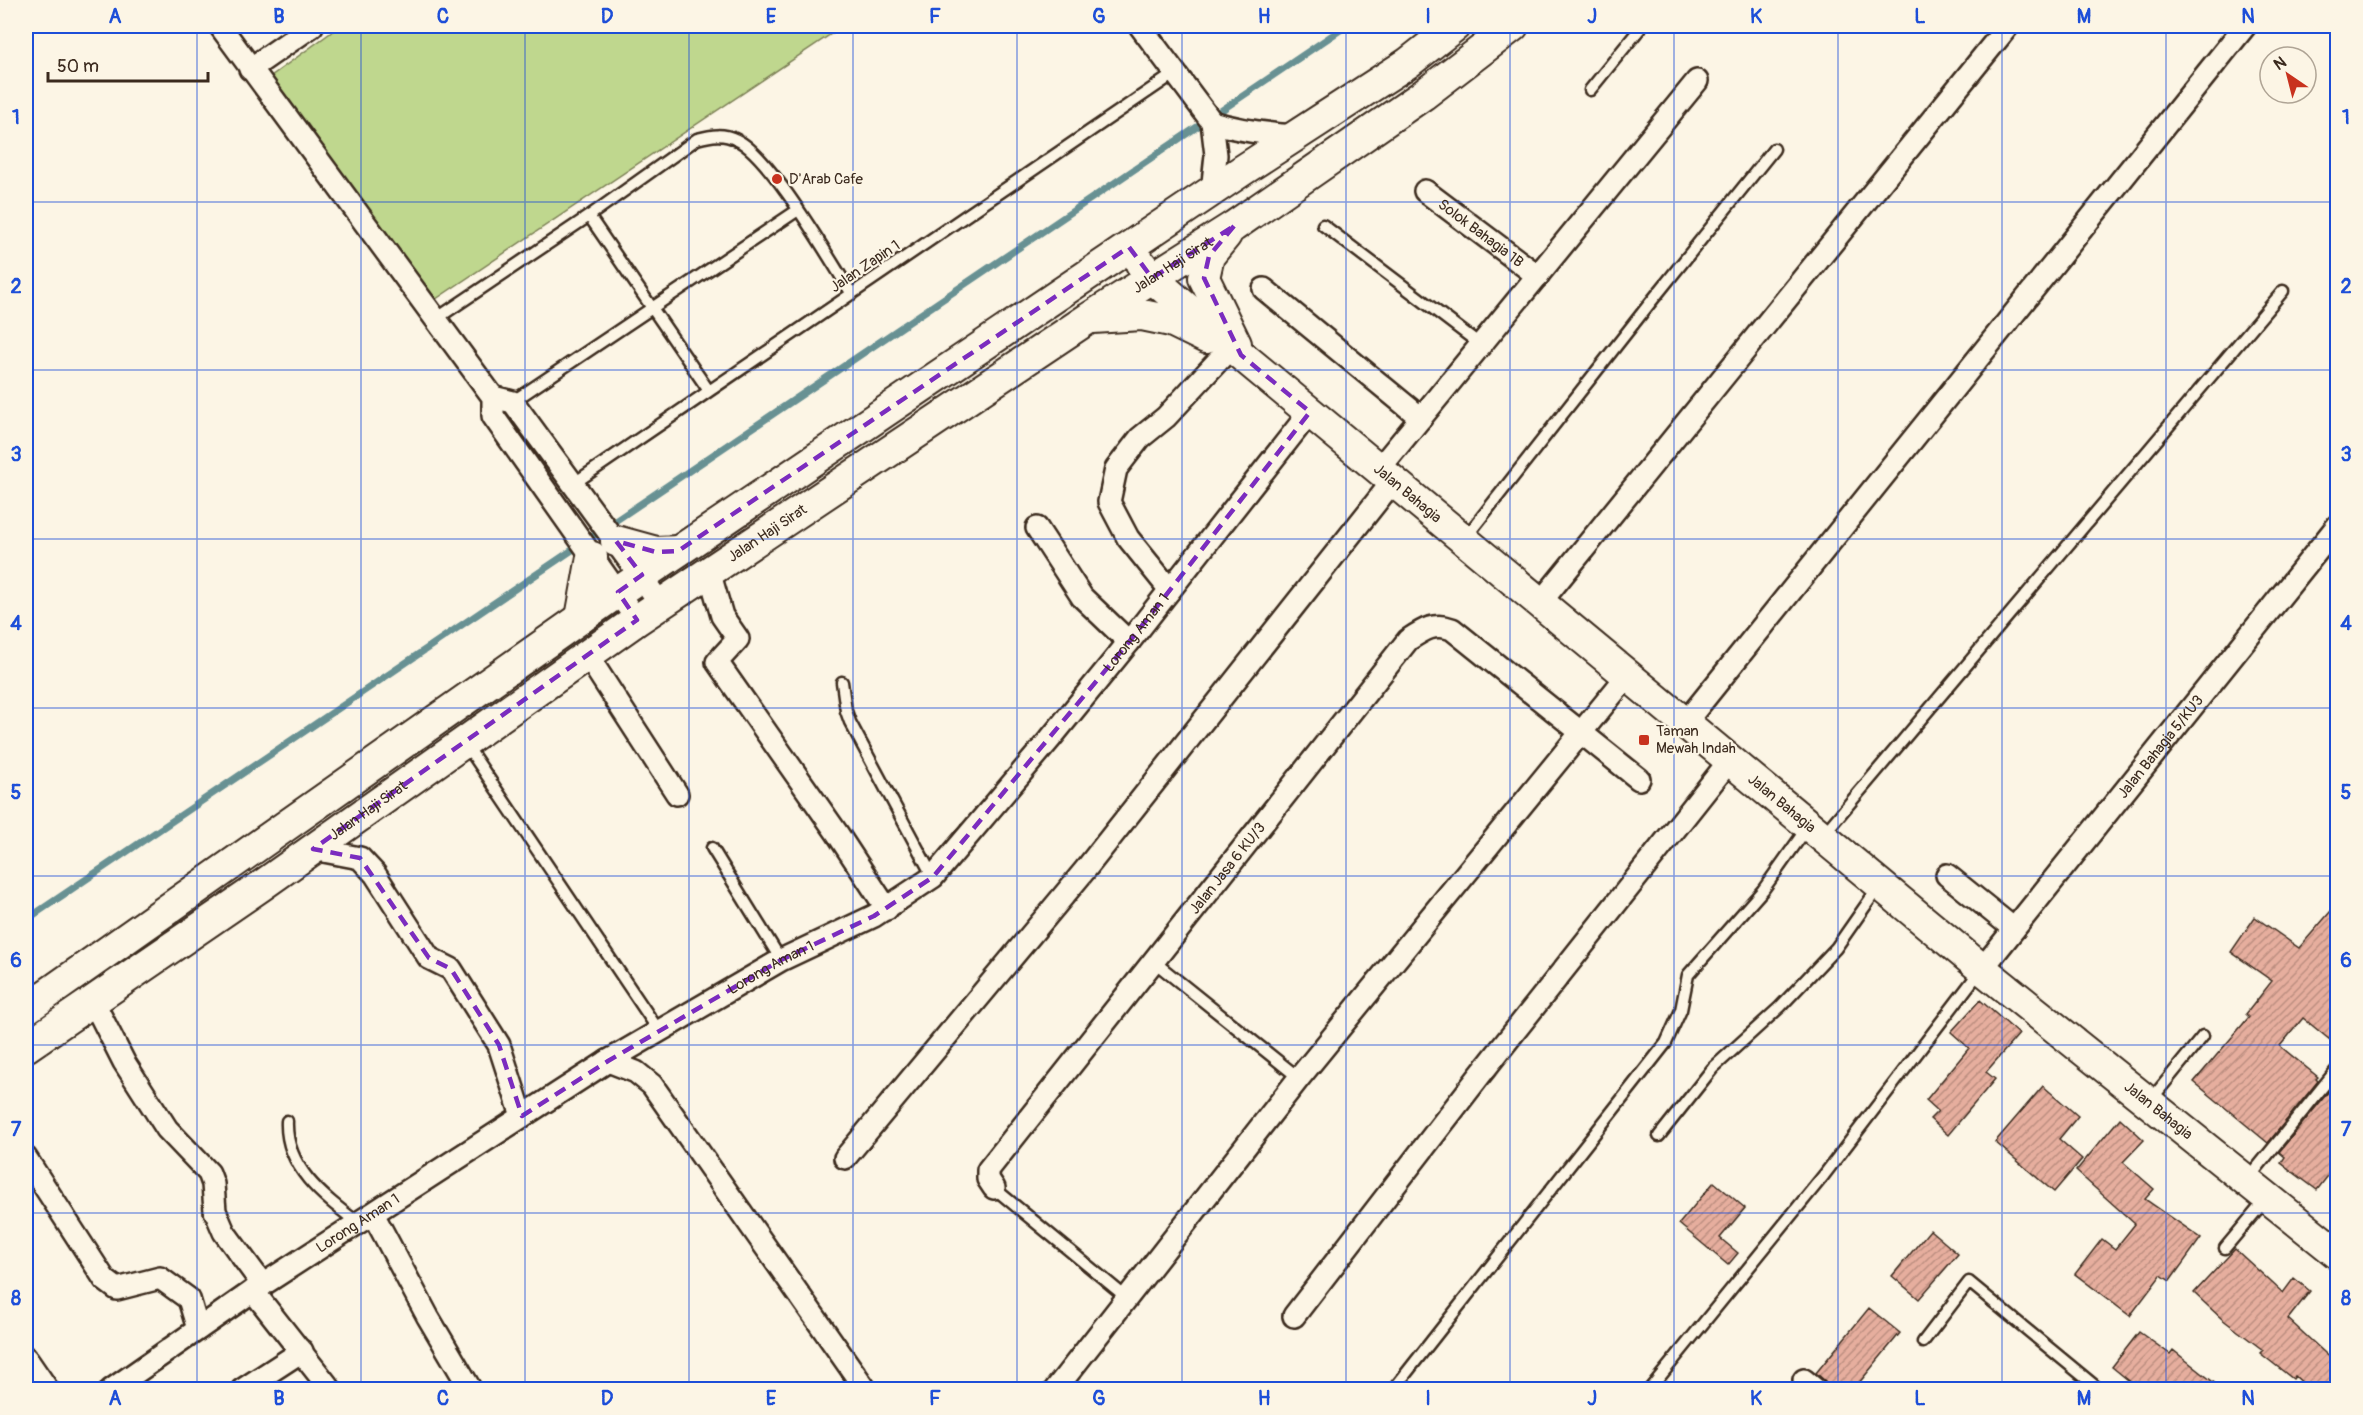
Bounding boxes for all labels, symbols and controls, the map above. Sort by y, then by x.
text: A [109,4,122,29]
text: B [273,4,285,29]
text: C [437,4,449,29]
text: D [601,4,614,29]
text: E [766,4,777,29]
text: F [929,4,941,29]
text: G [1092,4,1106,29]
text: H [1258,4,1271,29]
text: I [1425,4,1431,29]
text: J [1587,4,1597,29]
text: K [1750,4,1762,29]
text: L [1914,4,1926,29]
text: M [2077,4,2091,29]
text: N [2241,4,2255,29]
scale bar [48,45,208,83]
north arrow [2258,45,2318,105]
text: N [2270,52,2290,75]
text: 50 m [57,55,99,78]
text: 1 [12,105,20,130]
text: 1 [2342,105,2350,130]
place label: D'Arab Cafe [789,170,863,189]
marker: D'Arab Cafe [770,172,784,186]
street label: Solok Bahagia 1B [1434,195,1527,272]
street label: Jalan Haji Sirat [1129,232,1217,298]
street label: Jalan Zapin 1 [827,236,904,297]
text: 2 [10,274,22,299]
text: 2 [2340,274,2352,299]
text: 3 [10,442,22,467]
text: 3 [2340,442,2352,467]
street label: Jalan Bahagia [1369,460,1445,527]
street label: Jalan Haji Sirat [724,500,811,567]
street label: Lorong Aman 1 [1099,589,1174,676]
text: 4 [10,611,22,636]
text: 4 [2340,611,2352,636]
street label: Jalan Bahagia 5/KU3 [2114,692,2208,802]
place label: Taman Mewah Indah [1656,722,1736,758]
marker: Taman Mewah Indah [1637,733,1651,747]
street label: Jalan Bahagia [1744,770,1820,837]
street label: Jalan Haji Sirat [326,776,412,845]
text: 5 [11,780,22,805]
text: 5 [2341,780,2352,805]
street label: Jalan Jasa 6 KU/3 [1185,819,1270,918]
street label: Lorong Aman 1 [724,937,817,999]
text: 6 [10,948,22,973]
text: 6 [2340,948,2352,973]
street label: Jalan Bahagia [2120,1077,2197,1144]
text: 7 [11,1117,22,1142]
text: 7 [2341,1117,2352,1142]
street label: Lorong Aman 1 [313,1190,403,1258]
text: 8 [11,1286,21,1311]
text: 8 [2341,1286,2351,1311]
text: A [109,1386,122,1411]
text: B [273,1386,285,1411]
text: C [437,1386,449,1411]
text: D [601,1386,614,1411]
text: E [766,1386,777,1411]
text: F [929,1386,941,1411]
text: G [1092,1386,1106,1411]
text: H [1258,1386,1271,1411]
text: I [1425,1386,1431,1411]
text: J [1587,1386,1597,1411]
text: K [1750,1386,1762,1411]
text: L [1914,1386,1926,1411]
text: M [2077,1386,2091,1411]
text: N [2241,1386,2255,1411]

